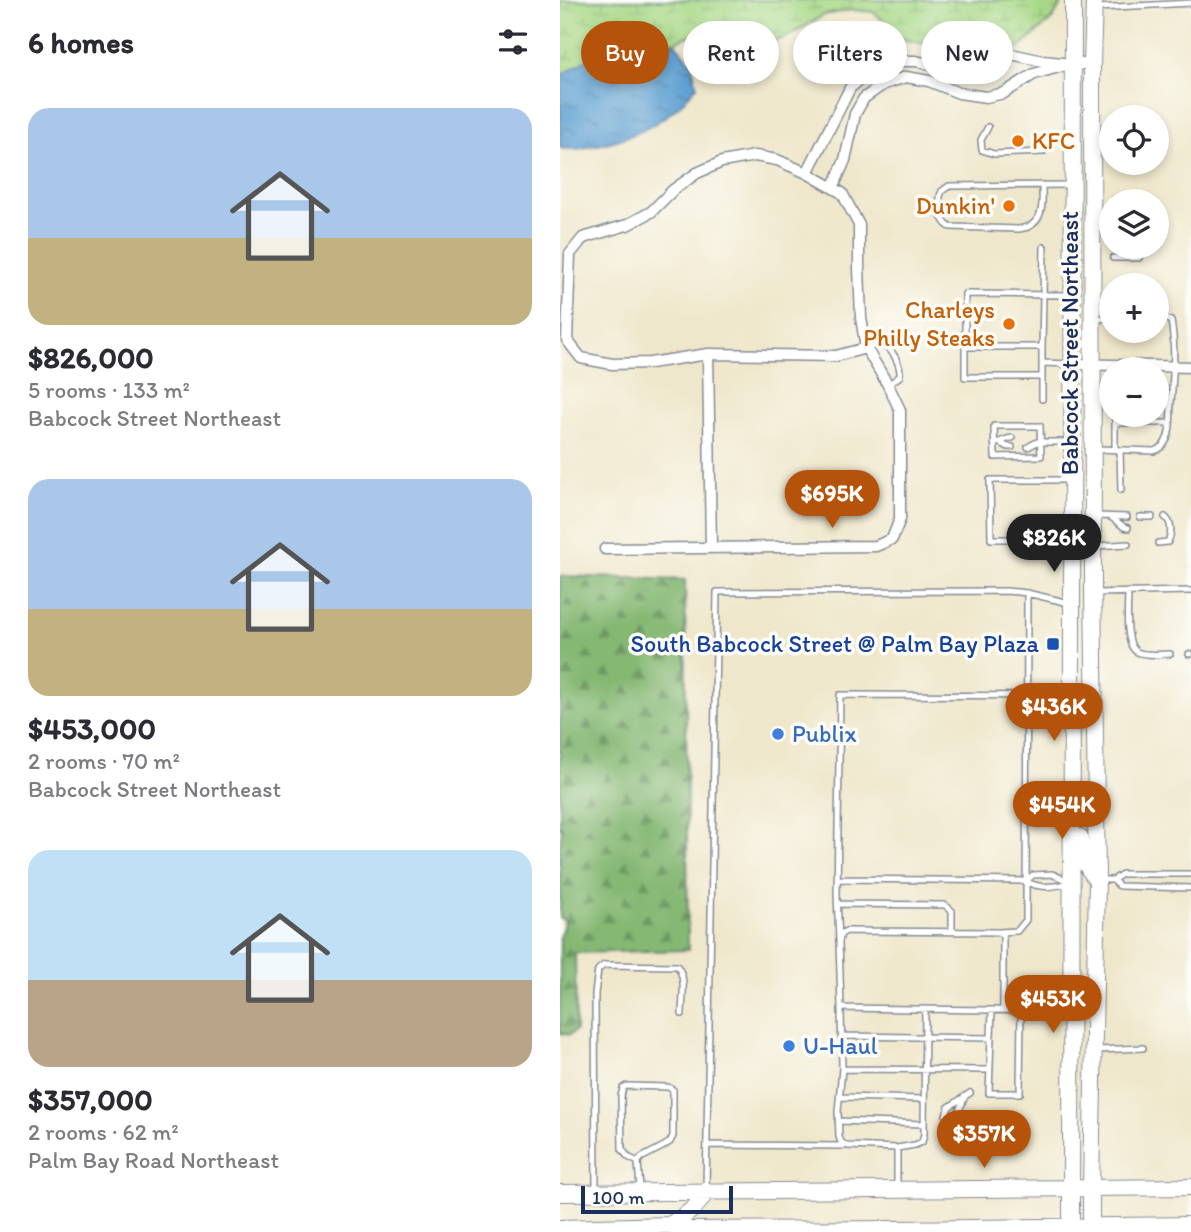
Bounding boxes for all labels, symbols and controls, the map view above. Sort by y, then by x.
chip: Buy [581,21,669,84]
chip: Rent [683,21,779,84]
chip: Filters [793,21,907,84]
chip: New [921,21,1013,84]
icon: filters [494,23,532,61]
text: 6 homes [28,24,134,61]
map controls [1099,105,1169,427]
button: locate [1099,105,1169,175]
place label: KFC [1032,126,1075,155]
marker: KFC [1010,133,1026,149]
icon: home [217,153,343,279]
button: layers [1099,189,1169,259]
place label: Dunkin' [916,191,995,220]
marker: Dunkin' [1001,198,1017,214]
street label: Babcock Street Northeast [1055,211,1084,475]
button: + [1099,273,1169,343]
place label: Charleys Philly Steaks [863,295,995,352]
marker: Charleys Philly Steaks [1001,316,1017,332]
text: $826,000 [28,339,154,376]
button: − [1099,357,1169,427]
text: 5 rooms · 133 m² [28,376,190,404]
text: Babcock Street Northeast [28,404,281,432]
pin: $695K [783,470,881,530]
text: $695K [801,479,863,507]
pin: $826K [1005,514,1103,574]
text: $826K [1022,523,1086,551]
icon: home [217,524,343,650]
place label: South Babcock Street @ Palm Bay Plaza [631,629,1040,658]
marker: South Babcock Street @ Palm Bay Plaza [1045,636,1061,652]
pin: $436K [1005,684,1103,743]
text: $436K [1022,692,1086,720]
text: $453,000 [28,710,156,747]
place label: Publix [792,719,856,748]
marker: Publix [770,726,786,742]
text: 2 rooms · 70 m² [28,747,180,775]
text: Babcock Street Northeast [28,775,281,803]
pin: $454K [1013,782,1111,841]
text: $454K [1029,790,1095,818]
icon: home [217,895,343,1021]
pin: $453K [1004,976,1102,1035]
text: $453K [1021,984,1085,1012]
place label: U-Haul [803,1031,878,1060]
marker: U-Haul [781,1038,797,1054]
text: $357,000 [28,1081,153,1118]
pin: $357K [935,1110,1033,1170]
text: 2 rooms · 62 m² [28,1118,179,1146]
text: $357K [953,1119,1015,1147]
text: Palm Bay Road Northeast [28,1146,279,1174]
scale bar [581,1183,733,1215]
text: 100 m [592,1186,644,1209]

